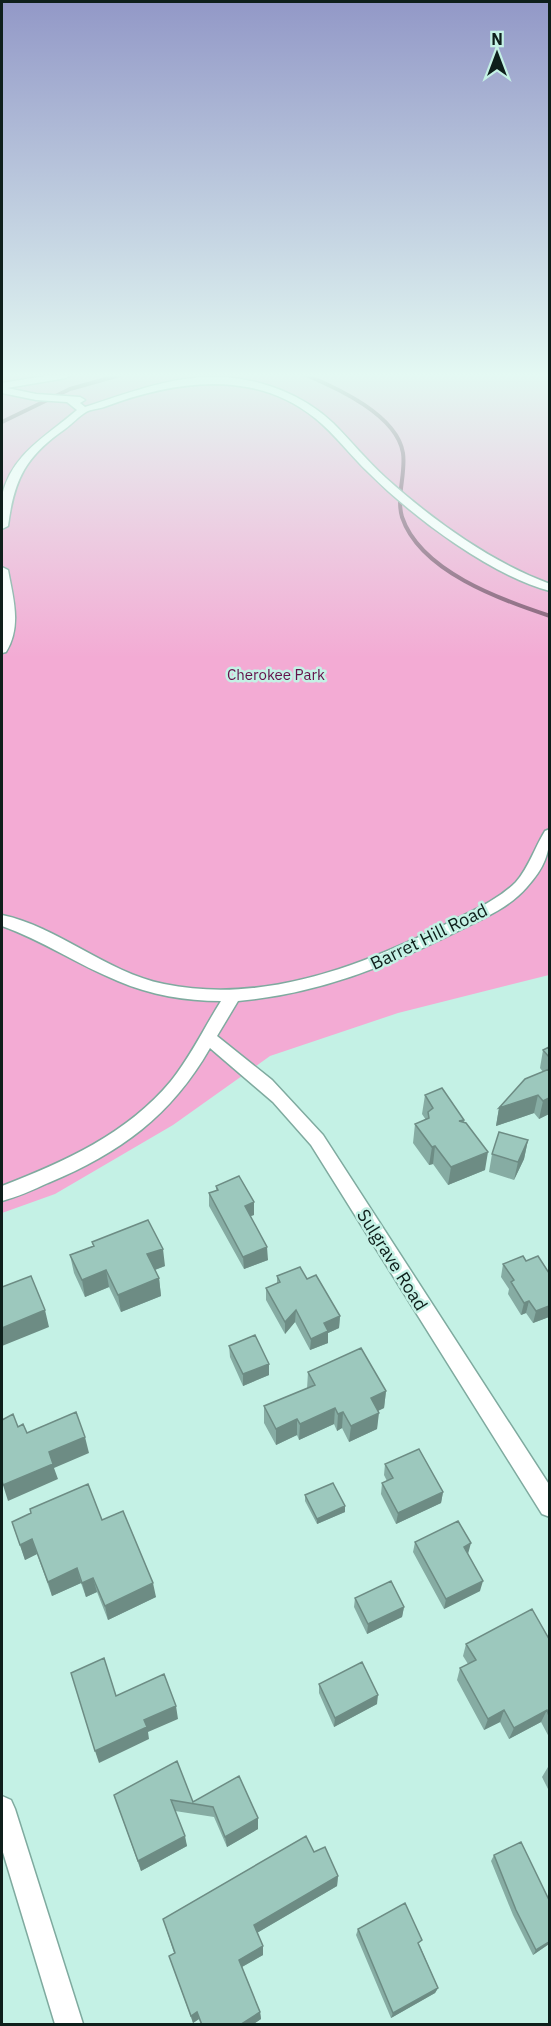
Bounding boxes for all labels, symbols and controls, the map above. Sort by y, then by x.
north arrow [467,24,527,84]
text: N [491,29,503,49]
park label: Cherokee Park [227,665,325,684]
street label: Barret Hill Road [366,898,491,975]
street label: Sulgrave Road [352,1205,433,1315]

